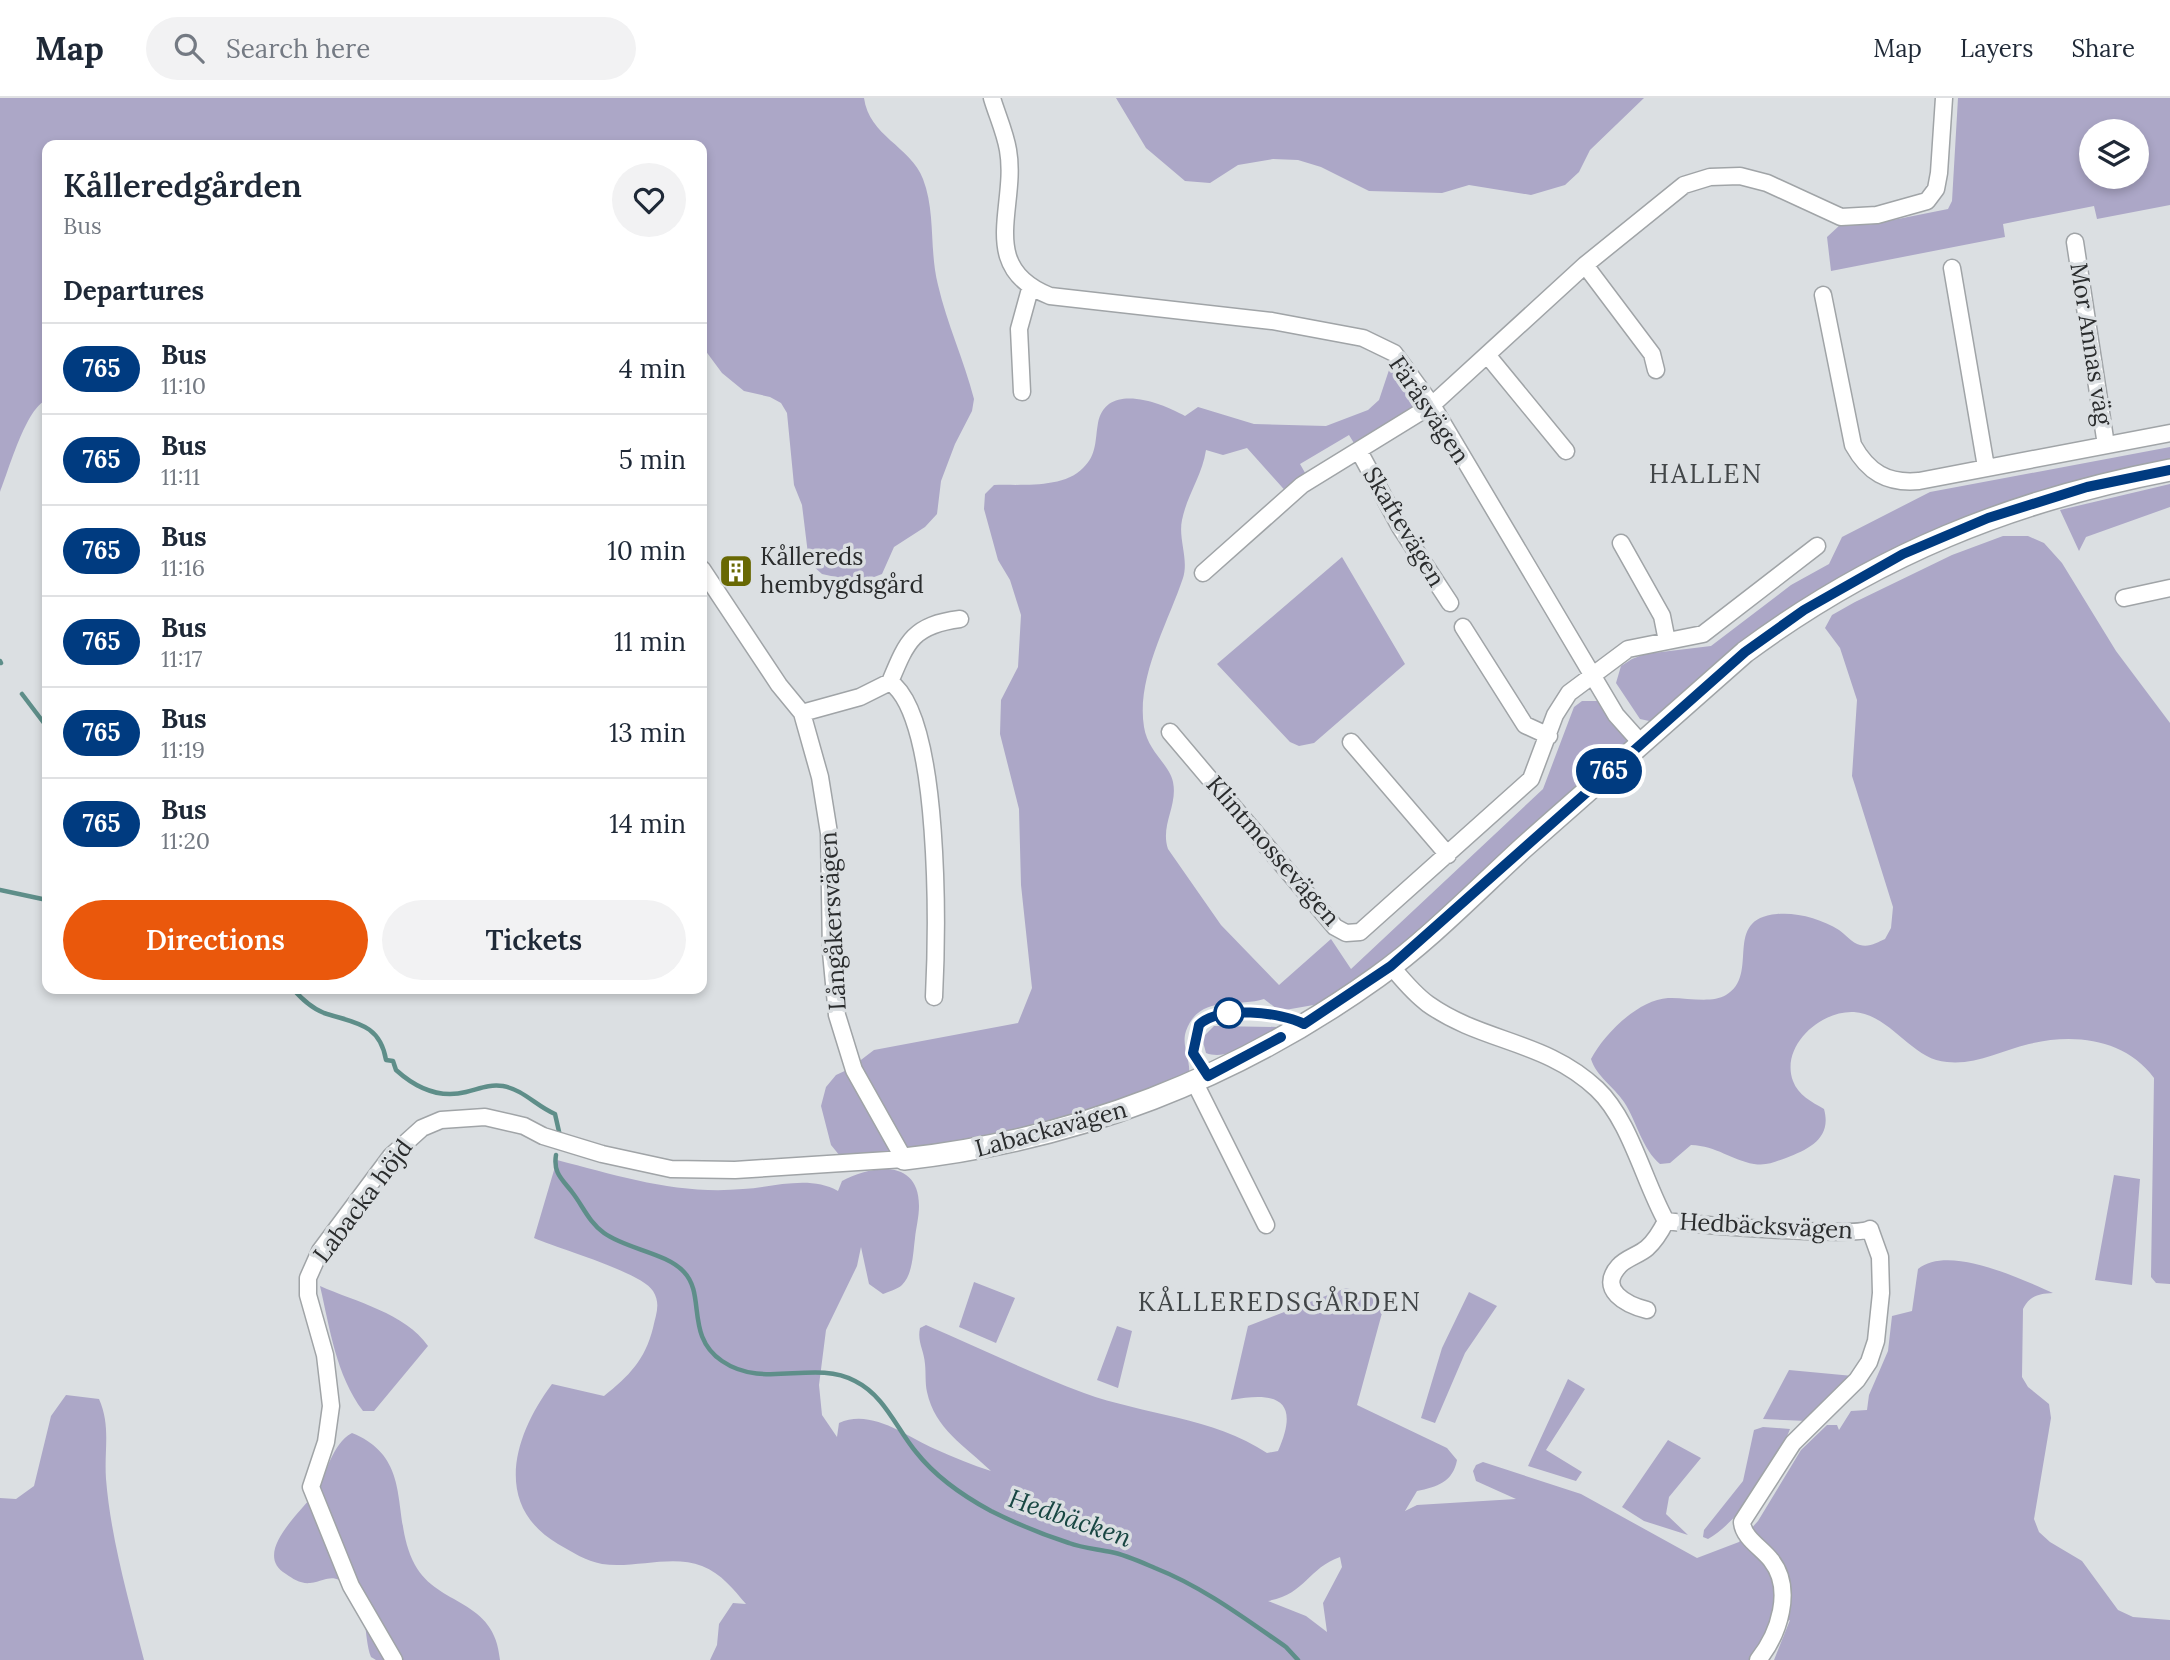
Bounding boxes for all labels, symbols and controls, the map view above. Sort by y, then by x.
search box [146,17,636,80]
text: Map [35,27,104,69]
icon: search [170,29,208,67]
text: Search here [226,32,370,65]
text: Map [1873,33,1922,64]
text: Layers [1960,33,2033,64]
text: Share [2071,33,2135,64]
map controls [2079,119,2149,189]
button: layers [2079,119,2149,189]
button: heart [612,163,686,237]
text: Kålleredgården [63,164,302,206]
text: Bus [63,211,102,240]
street label: Mor Annas väg [2063,260,2120,428]
text: Departures [63,274,204,307]
text: Bus [161,338,207,371]
street label: Färåsvägen [1382,350,1477,469]
text: 4 min [619,352,686,385]
text: 765 [82,353,121,384]
text: 11:10 [161,371,206,400]
text: Bus [161,429,207,462]
text: 5 min [619,443,686,476]
text: 765 [82,444,121,475]
district label: HALLEN [1649,457,1763,490]
street label: Skaftevägen [1357,461,1452,592]
text: 11:11 [161,462,200,491]
text: Bus [161,520,207,553]
text: 10 min [607,534,686,567]
text: 765 [82,535,121,566]
place label: Kållereds hembygdsgård [760,541,924,600]
building icon: Kållereds hembygdsgård [717,552,755,590]
text: 11:16 [161,553,205,582]
text: Bus [161,611,207,644]
text: 11 min [614,625,686,658]
text: 765 [82,626,121,657]
text: 11:17 [161,644,202,673]
text: Bus [161,702,207,735]
text: 13 min [609,716,686,749]
text: 765 [82,717,121,748]
text: 11:19 [161,735,205,764]
line badge: 765 [1569,748,1649,794]
text: 765 [1590,755,1628,786]
street label: Klintmossevägen [1200,769,1347,932]
text: Bus [161,793,207,826]
text: 14 min [609,807,686,840]
text: 765 [82,808,121,839]
text: 11:20 [161,826,210,855]
street label: Långåkersvägen [812,831,853,1011]
button: Directions [63,900,368,980]
button: Tickets [382,900,686,980]
unlabelled marker [1214,998,1244,1028]
street label: Labackavägen [972,1093,1130,1164]
street label: Labacka höjd [306,1133,419,1269]
street label: Hedbäcksvägen [1679,1205,1853,1246]
district label: KÅLLEREDSGÅRDEN [1138,1285,1422,1318]
water label: Hedbäcken [1004,1481,1136,1554]

